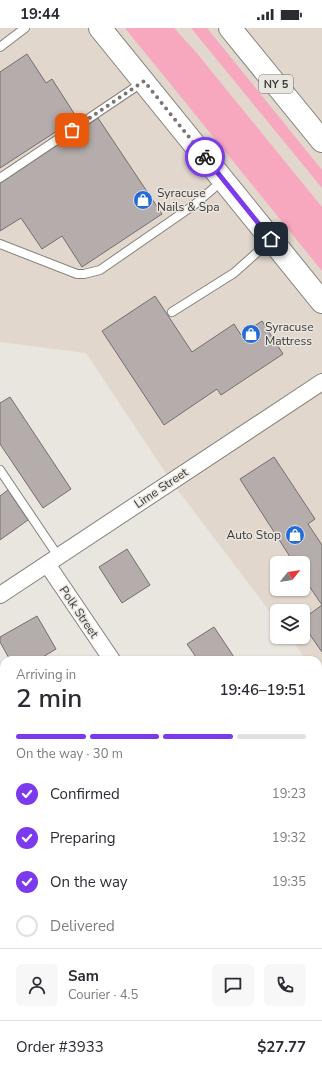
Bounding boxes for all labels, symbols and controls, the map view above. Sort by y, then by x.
text: 19:44 [20,4,60,24]
road number: NY 5 [259,75,293,93]
pin [55,113,89,147]
icon: bag [61,119,83,141]
courier [185,137,225,177]
icon: bike [194,146,216,168]
place label: Syracuse Nails & Spa [157,185,220,215]
shop icon: Syracuse Nails & Spa [132,189,154,211]
pin [254,222,288,256]
icon: home [260,228,282,250]
place label: Syracuse Mattress [265,319,314,349]
shop icon: Syracuse Mattress [240,323,262,345]
street label: Lime Street [131,464,192,512]
shop icon: Auto Stop [284,524,306,546]
place label: Auto Stop [226,527,281,543]
north arrow [270,556,310,596]
map controls [270,556,310,644]
street label: Polk Street [56,583,103,642]
button: layers [270,604,310,644]
text: Arriving in [16,666,76,684]
text: 19:46–19:51 [219,680,306,700]
text: 2 min [16,681,82,716]
text: On the way · 30 m [16,745,123,763]
icon: check [16,783,38,805]
text: Confirmed [50,784,120,804]
text: 19:23 [272,785,306,803]
icon: check [16,827,38,849]
text: Preparing [50,828,115,848]
text: 19:32 [272,829,306,847]
icon: check [16,871,38,893]
text: On the way [50,872,128,892]
text: 19:35 [272,873,306,891]
text: Delivered [50,916,115,936]
button: person [16,964,58,1006]
button: chat [212,964,254,1006]
button: phone [264,964,306,1006]
text: Sam [68,966,99,986]
text: Courier · 4.5 [68,986,138,1004]
text: Order #3933 [16,1037,104,1057]
text: $27.77 [257,1037,306,1057]

